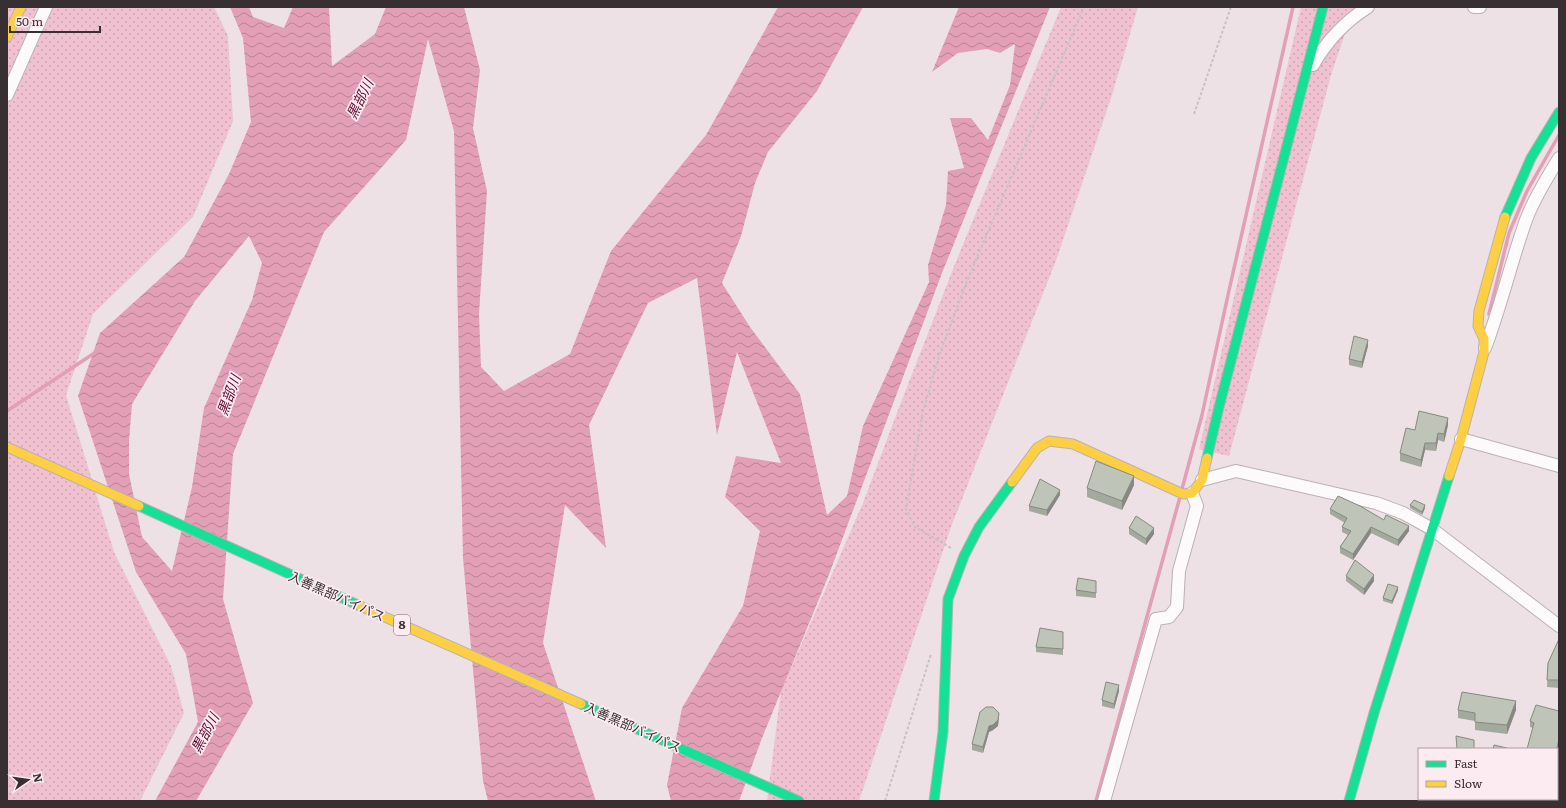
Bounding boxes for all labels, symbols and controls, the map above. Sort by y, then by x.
scale bar [10,8,100,34]
text: 50 m [16,12,43,30]
water label: 黒部川 [341,74,378,122]
water label: 黒部川 [211,370,245,418]
street label: 入善黒部バイパス [286,566,388,625]
road number: 8 [394,615,410,635]
street label: 入善黒部バイパス [582,697,684,756]
water label: 黒部川 [185,708,224,756]
legend [1418,748,1558,800]
text: Fast [1454,754,1478,772]
north arrow [8,760,48,800]
text: N [30,771,48,784]
text: Slow [1454,774,1483,792]

